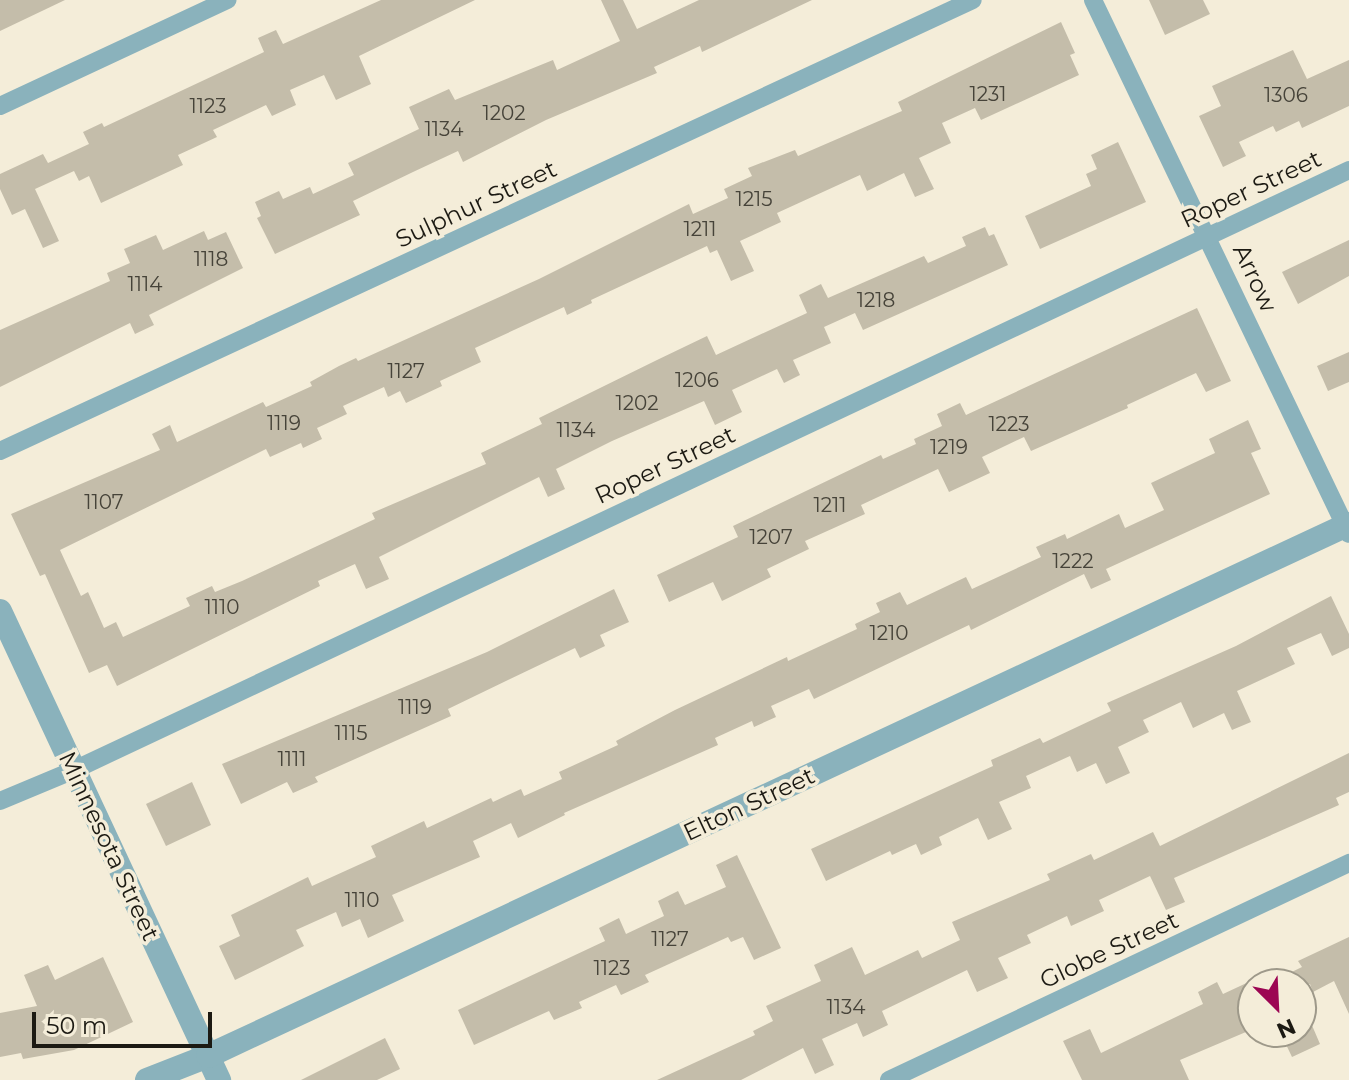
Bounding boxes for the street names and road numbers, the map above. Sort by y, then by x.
street label: Roper Street [1176,144,1326,234]
street label: Sulphur Street [391,154,561,254]
street label: Arrow [1227,239,1283,317]
street label: Roper Street [590,420,740,510]
street label: Minnesota Street [53,747,165,945]
street label: Elton Street [679,761,819,847]
street label: Globe Street [1035,905,1183,995]

